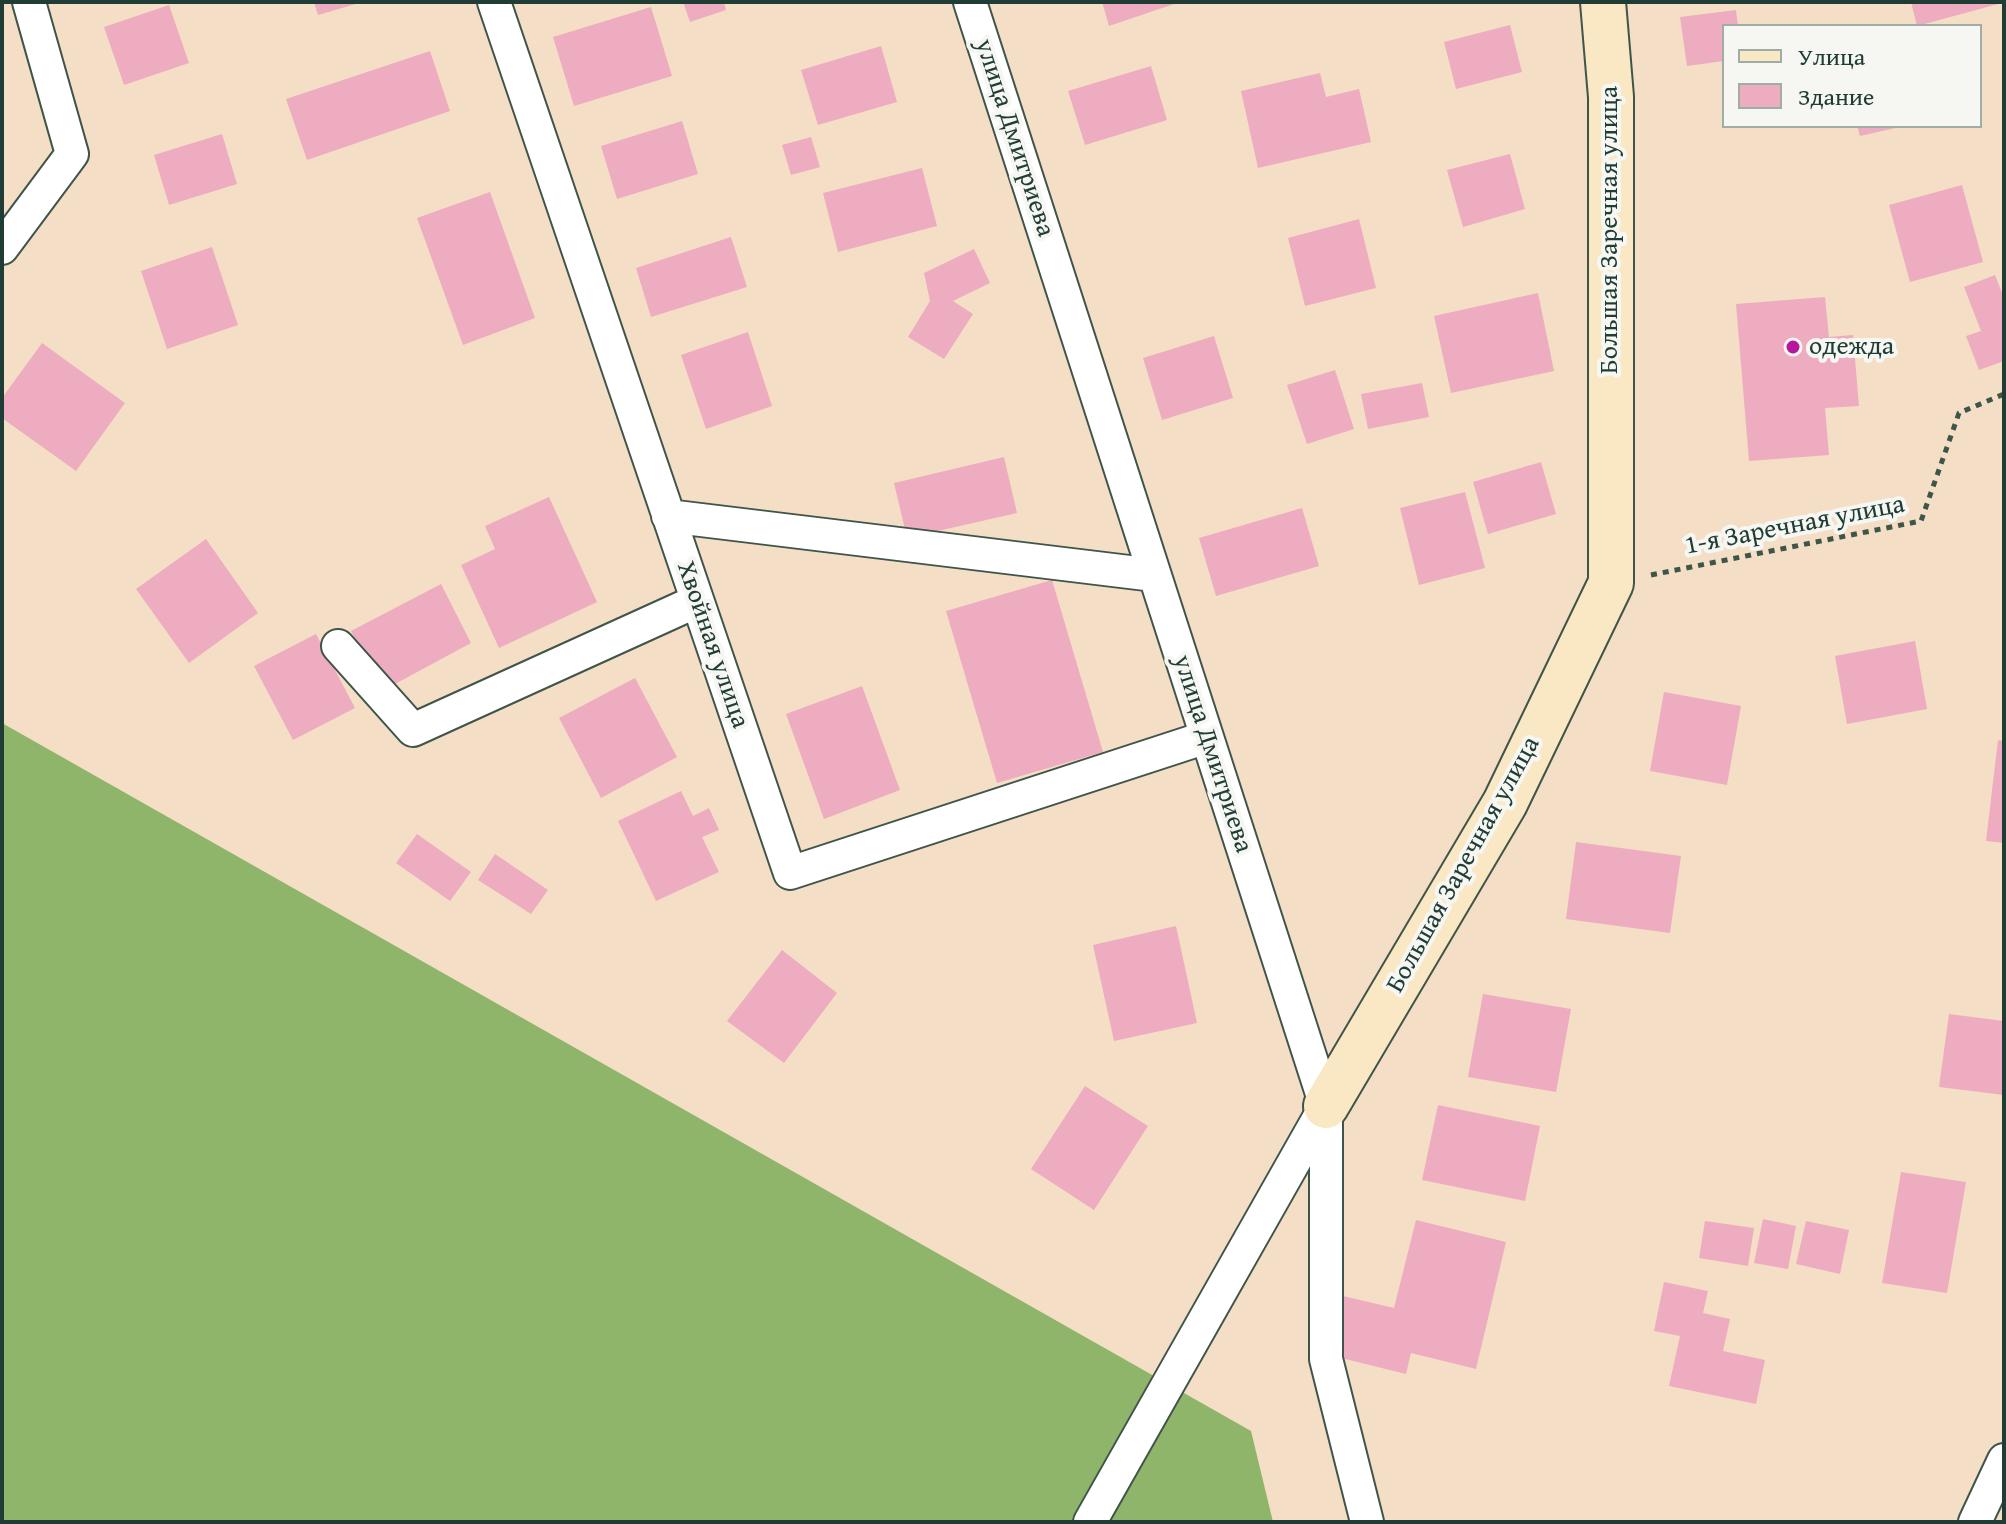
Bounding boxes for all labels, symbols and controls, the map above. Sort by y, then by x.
legend [1722,24,1982,128]
street label: улица Дмитриева [967,35,1061,241]
text: Улица [1798,39,1865,74]
text: Здание [1798,79,1874,114]
street label: Большая Заречная улица [1594,86,1626,374]
place label: одежда [1809,331,1894,363]
marker: одежда [1784,338,1802,356]
street label: 1-я Заречная улица [1683,489,1907,563]
street label: Хвойная улица [669,558,755,732]
street label: улица Дмитриева [1165,651,1259,857]
street label: Большая Заречная улица [1381,731,1547,999]

